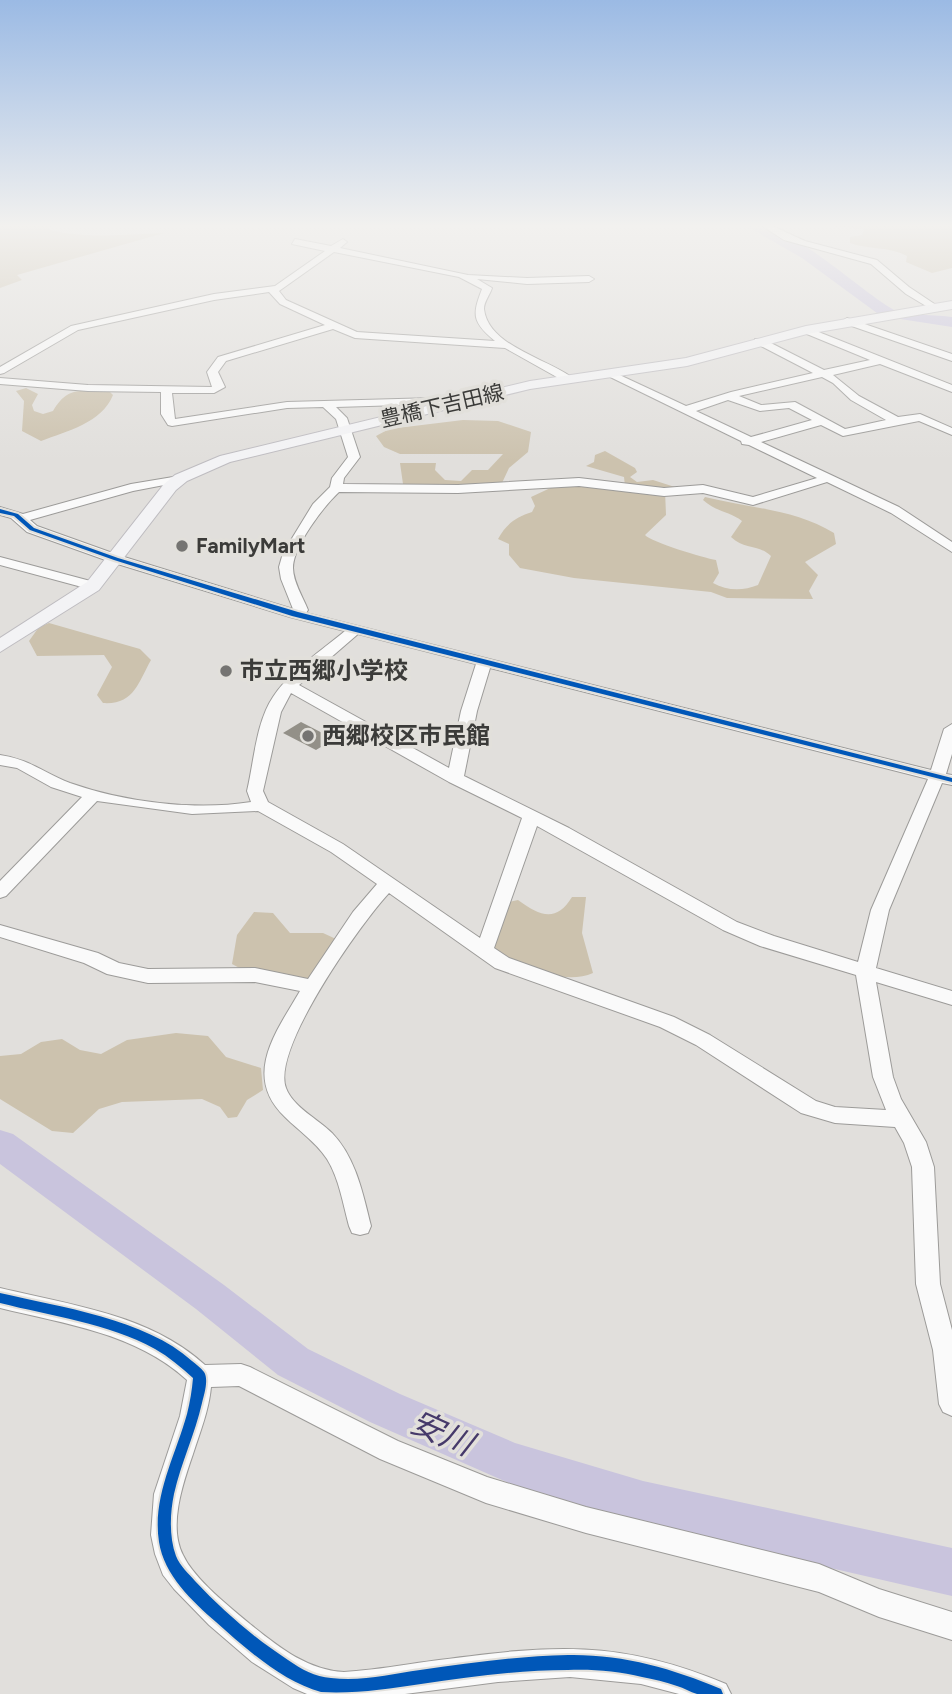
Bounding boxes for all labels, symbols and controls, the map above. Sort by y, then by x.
street label: 豊橋下吉田線 [378,379,506,432]
place label: FamilyMart [196,533,305,558]
marker: FamilyMart [174,538,190,554]
place label: 市立西郷小学校 [240,656,408,685]
marker: 市立西郷小学校 [218,663,234,679]
place label: 西郷校区市民館 [322,721,490,750]
marker: 西郷校区市民館 [300,728,316,744]
water label: 安川 [405,1403,482,1465]

